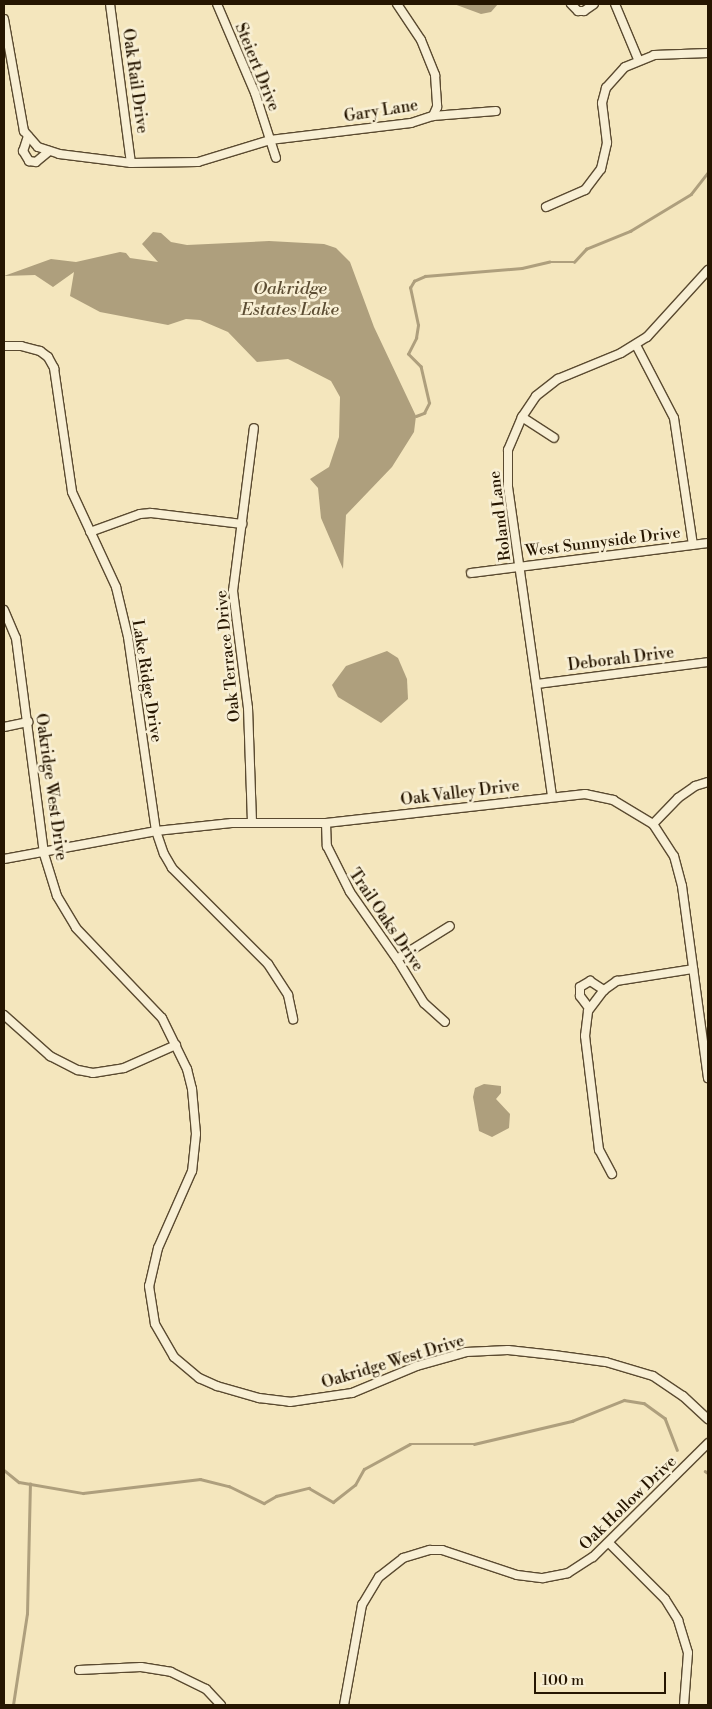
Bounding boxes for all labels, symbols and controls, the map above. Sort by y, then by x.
street label: Steiert Drive [231,20,283,114]
street label: Oak Rail Drive [118,27,152,135]
street label: Gary Lane [343,96,419,126]
water label: Oakridge Estates Lake [241,279,339,322]
street label: Roland Lane [485,470,515,562]
street label: West Sunnyside Drive [524,523,682,561]
street label: Oak Terrace Drive [212,589,244,723]
street label: Lake Ridge Drive [128,618,166,744]
street label: Deborah Drive [567,643,675,675]
street label: Oakridge West Drive [31,712,71,862]
street label: Oak Valley Drive [399,776,521,810]
street label: Trail Oaks Drive [345,865,427,975]
street label: Oakridge West Drive [319,1331,467,1393]
street label: Oak Hollow Drive [576,1452,680,1554]
scale bar [537,1662,670,1694]
text: 100 m [542,1671,584,1690]

